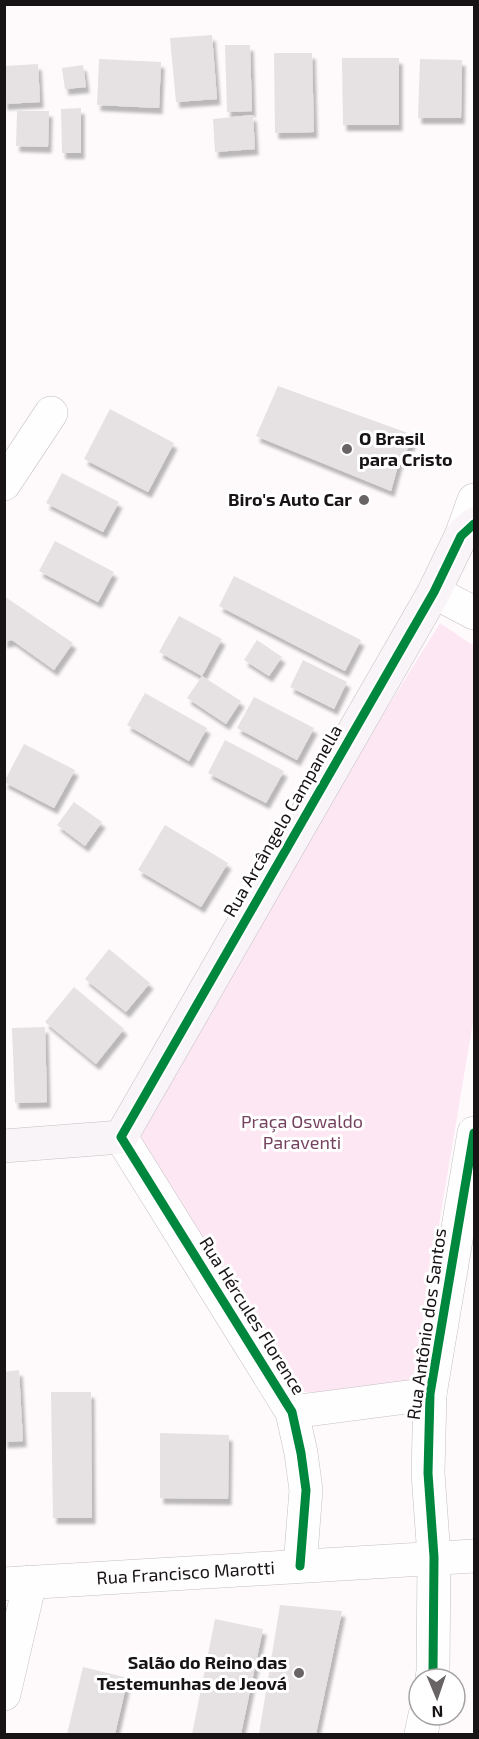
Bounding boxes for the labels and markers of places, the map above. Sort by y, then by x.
place label: O Brasil para Cristo [359,427,453,470]
marker: O Brasil para Cristo [340,442,354,456]
place label: Biro's Auto Car [228,488,352,510]
marker: Biro's Auto Car [357,493,371,507]
place label: Salão do Reino das Testemunhas de Jeová [97,1651,287,1694]
marker: Salão do Reino das Testemunhas de Jeová [292,1666,306,1680]

